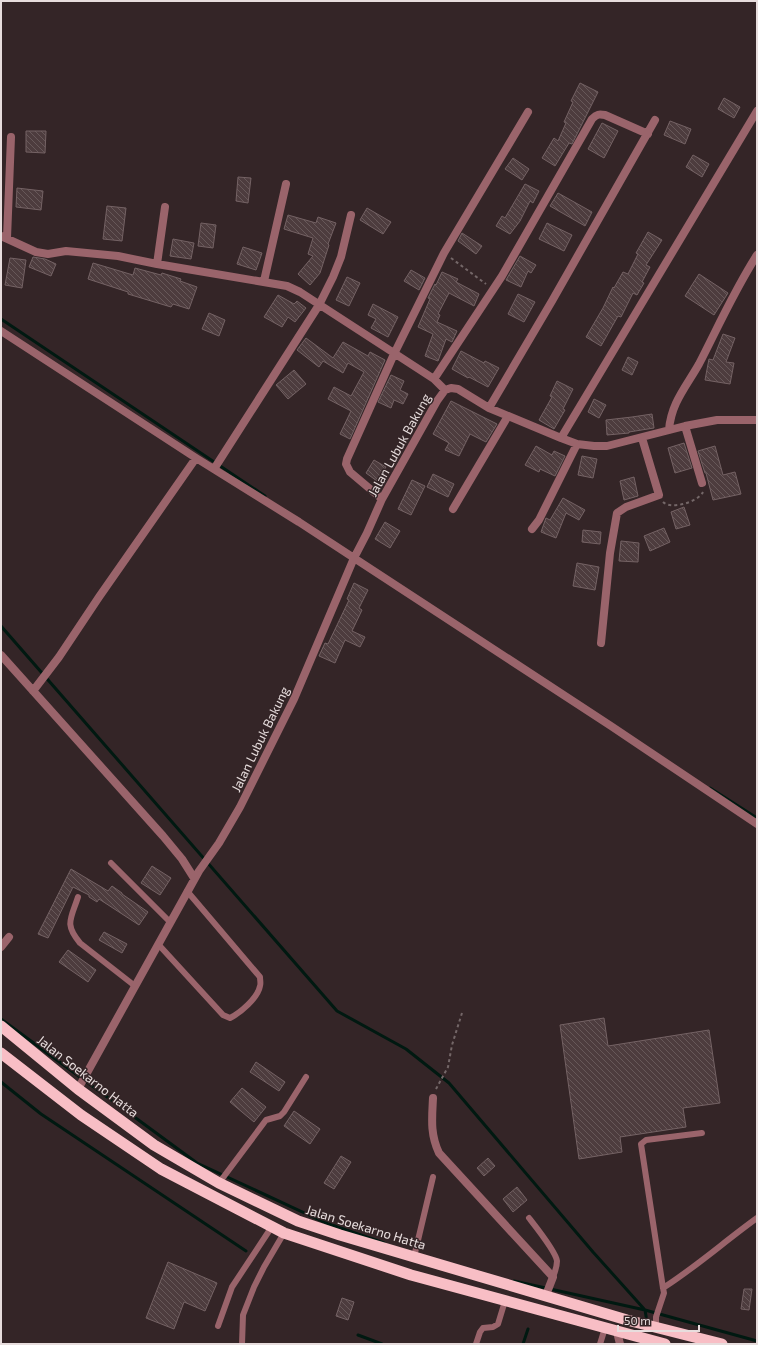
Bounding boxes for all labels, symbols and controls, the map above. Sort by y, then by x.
street label: Jalan Lubuk Bakung [364,391,434,499]
street label: Jalan Lubuk Bakung [228,684,292,794]
street label: Jalan Soekarno Hatta [34,1031,142,1121]
street label: Jalan Soekarno Hatta [304,1201,428,1253]
scale bar [618,1307,699,1333]
text: 50 m [624,1313,651,1327]

